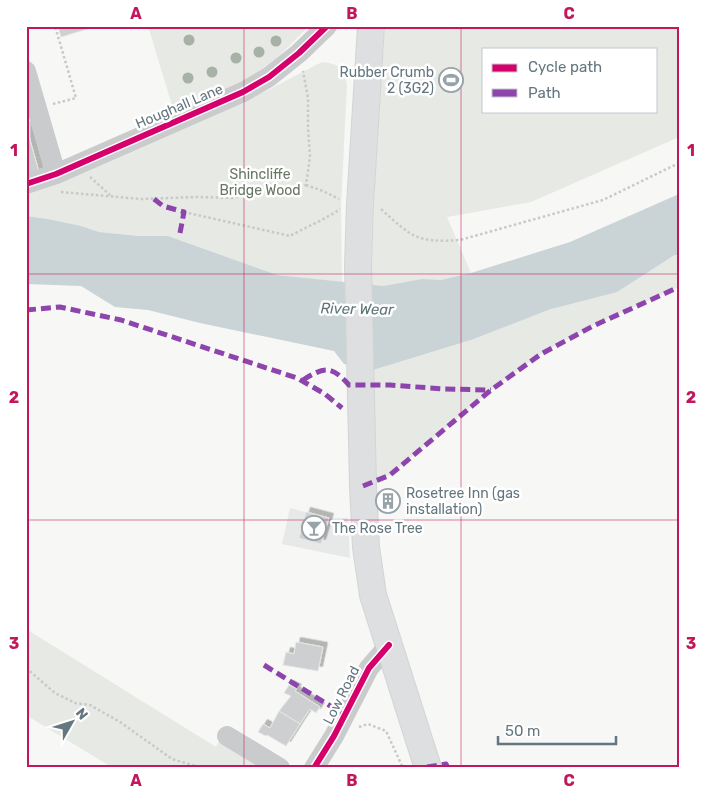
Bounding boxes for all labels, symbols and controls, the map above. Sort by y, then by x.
text: A [130,4,142,23]
text: B [346,4,358,23]
text: C [563,4,575,23]
legend [482,48,658,112]
text: Cycle path [528,58,602,76]
place label: Rubber Crumb 2 (3G2) [340,64,434,97]
sports icon: Rubber Crumb 2 (3G2) [438,67,464,93]
street label: Houghall Lane [133,80,226,133]
text: Path [528,84,561,102]
text: 1 [10,141,18,160]
text: 1 [687,141,695,160]
park label: Shincliffe Bridge Wood [219,166,301,199]
water label: River Wear [320,299,395,319]
text: 2 [9,388,19,407]
text: 2 [686,388,696,407]
place label: Rosetree Inn (gas installation) [406,485,520,518]
building icon: Rosetree Inn (gas installation) [375,488,401,514]
bar icon: The Rose Tree [301,515,327,541]
place label: The Rose Tree [332,520,423,537]
text: 3 [9,634,19,653]
text: 3 [686,634,696,653]
street label: Low Road [320,663,363,727]
north arrow [48,696,98,746]
text: N [72,705,91,723]
scale bar [498,714,615,746]
text: 50 m [505,722,540,740]
text: A [130,771,142,790]
text: B [346,771,358,790]
text: C [563,771,575,790]

